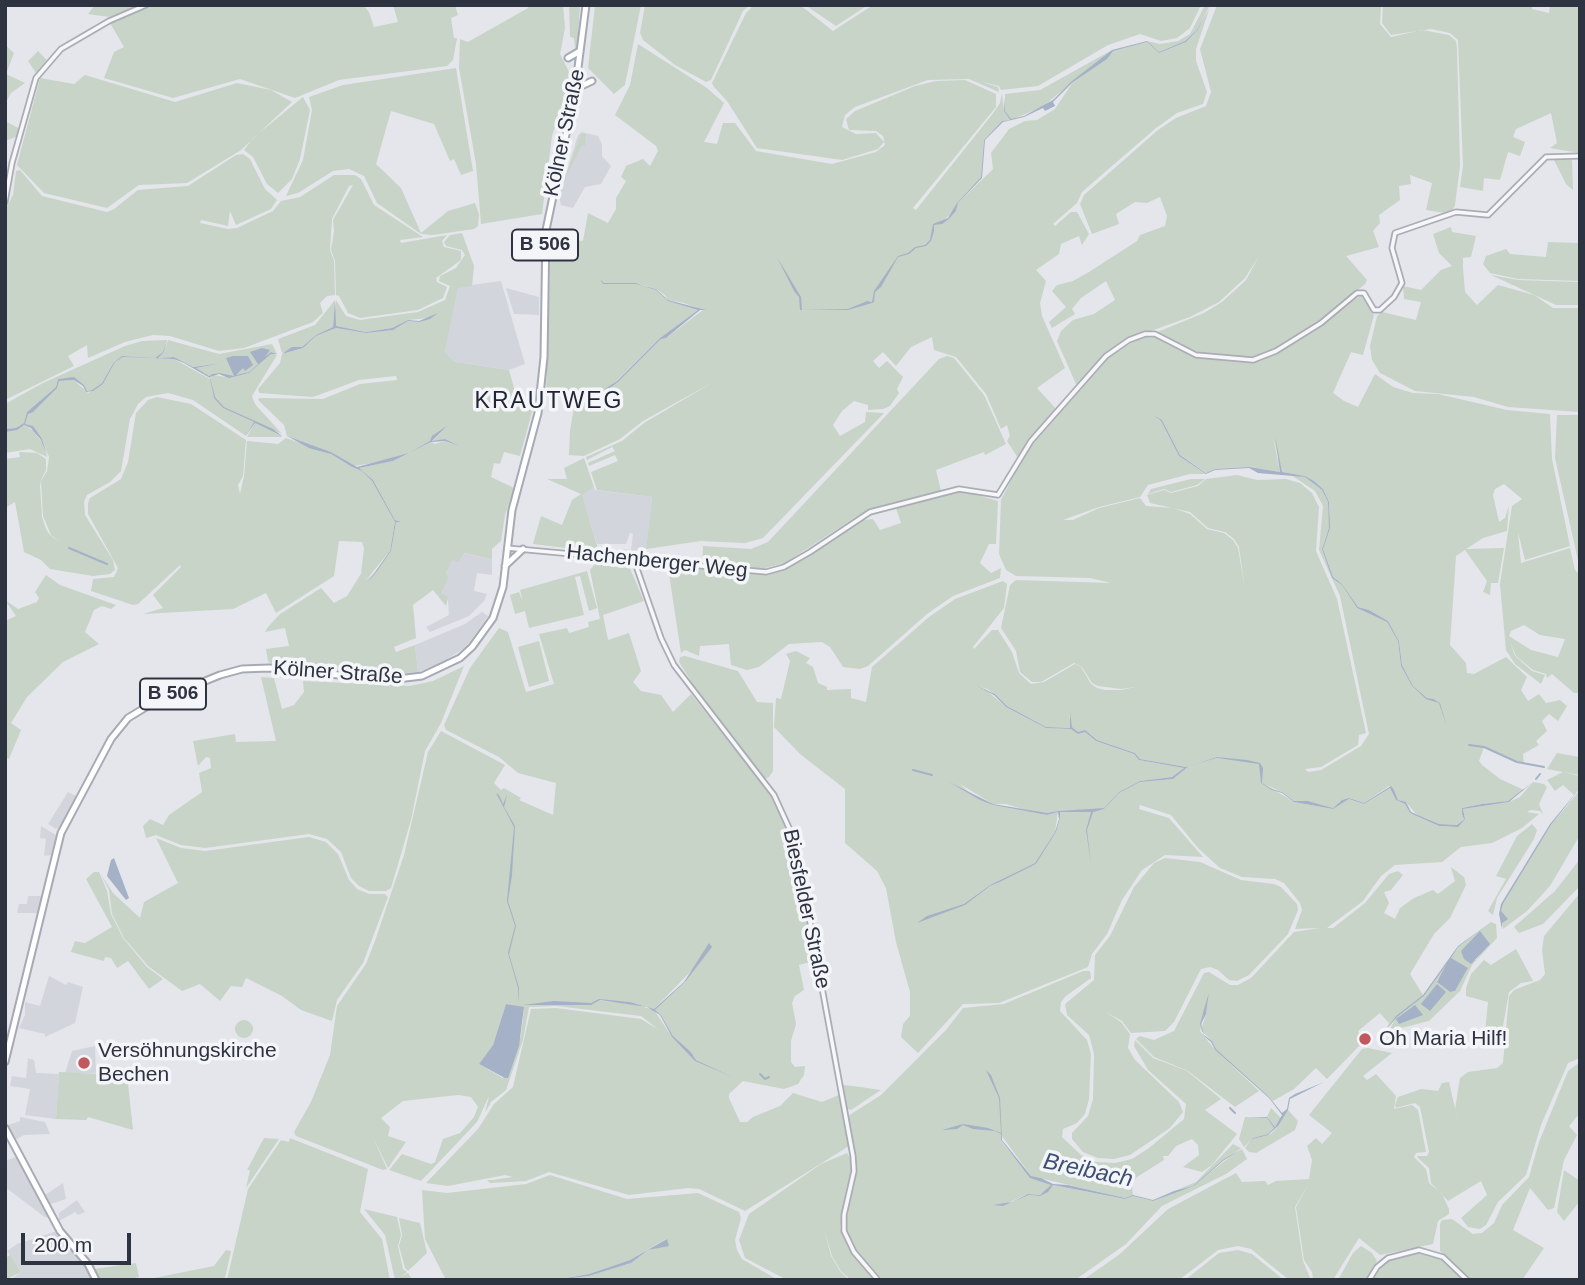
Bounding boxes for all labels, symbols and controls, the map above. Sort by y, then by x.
street label: Kölner Straße [539,67,591,199]
road number: B 506 [512,230,578,260]
district label: KRAUTWEG [476,388,622,416]
street label: Hachenberger Weg [565,540,749,584]
street label: Kölner Straße [272,656,404,690]
road number: B 506 [140,678,206,709]
street label: Biesfelder Straße [777,827,835,991]
place label: Oh Maria Hilf! [1379,1026,1507,1052]
marker: Oh Maria Hilf! [1357,1031,1373,1047]
place label: Versöhnungskirche Bechen [98,1038,277,1088]
marker: Versöhnungskirche Bechen [76,1055,92,1071]
water label: Breibach [1041,1148,1135,1194]
scale bar [24,1218,135,1262]
text: 200 m [34,1233,92,1256]

